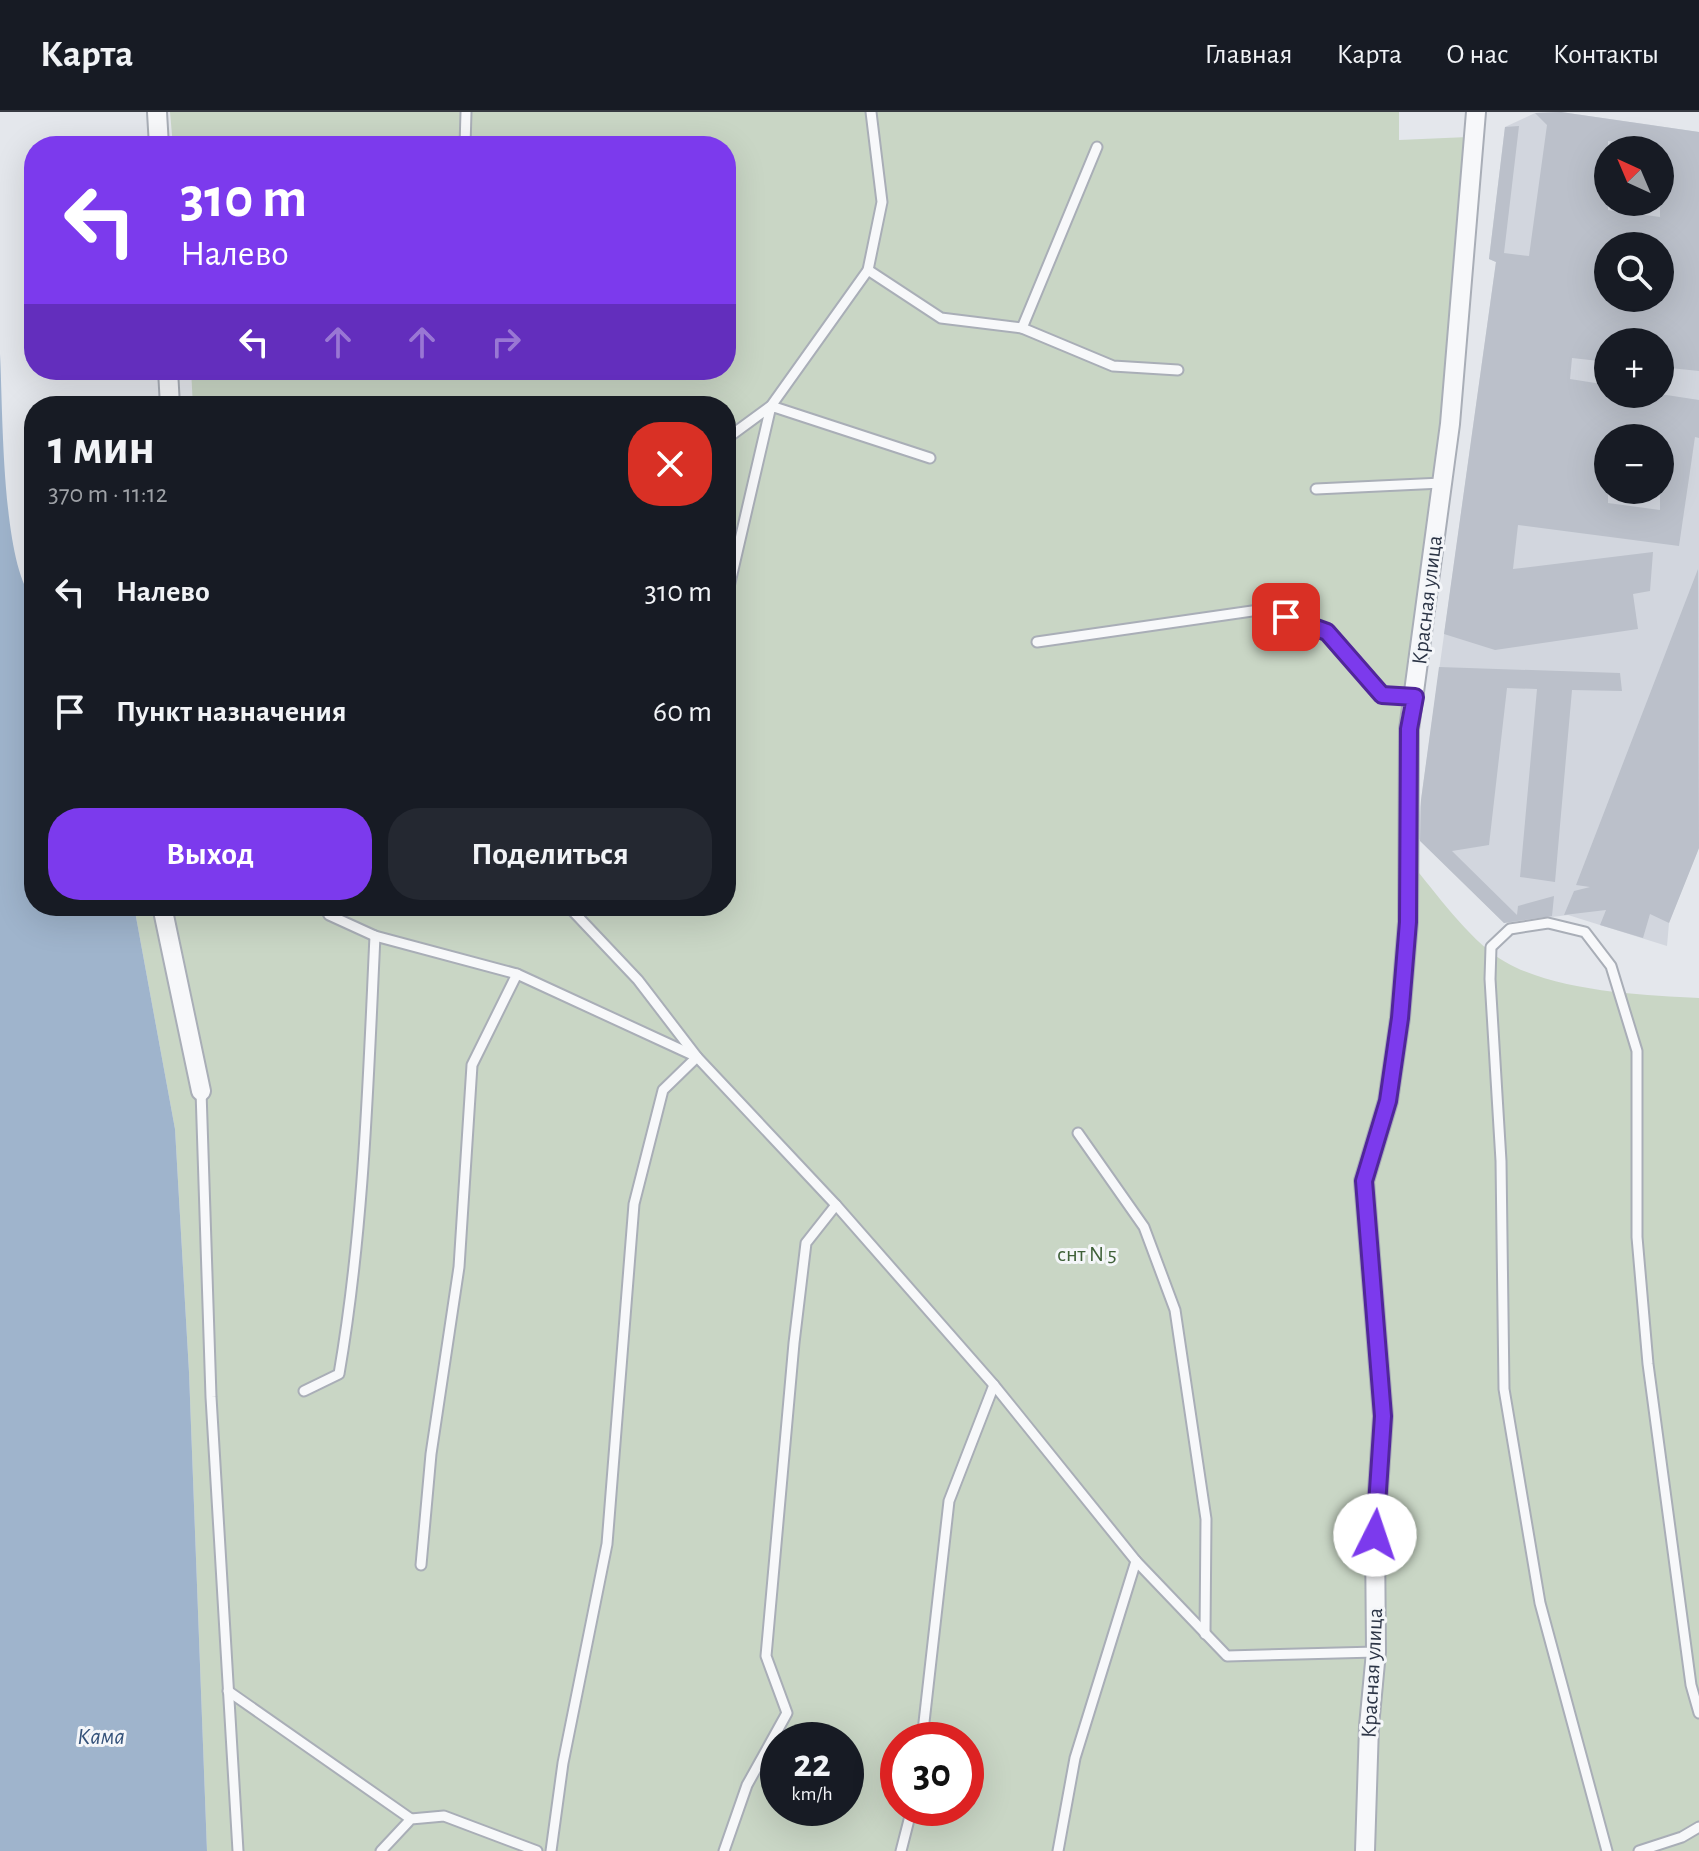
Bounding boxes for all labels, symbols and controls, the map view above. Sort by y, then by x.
text: Карта [40,36,133,74]
text: Главная [1204,41,1292,69]
text: Карта [1336,41,1402,69]
text: О нас [1446,41,1509,69]
text: Контакты [1553,41,1659,69]
north arrow [1594,136,1674,216]
map controls [1594,136,1674,504]
icon: left [48,168,152,272]
text: 310 m [180,171,307,227]
button: search [1594,232,1674,312]
text: Налево [180,236,289,272]
icon: left [232,320,276,364]
icon: ahead [316,320,360,364]
icon: ahead [400,320,444,364]
icon: right [484,320,528,364]
button: + [1594,328,1674,408]
button: close [628,422,712,506]
button: − [1594,424,1674,504]
text: 1 мин [48,425,155,473]
text: 370 m · 11:12 [48,481,168,507]
street label: Красная улица [1408,534,1446,666]
icon: left [48,570,92,614]
text: Налево [116,577,210,607]
text: 310 m [645,577,712,607]
pin [1252,583,1320,651]
icon: arrive [1264,595,1308,639]
icon: arrive [48,690,92,734]
text: Пункт назначения [116,697,347,727]
text: 60 m [653,697,712,727]
button: Выход [48,808,372,900]
button: Поделиться [388,808,712,900]
park label: снт N 5 [1057,1243,1117,1265]
position arrow [1333,1493,1417,1577]
street label: Красная улица [1358,1607,1386,1739]
speed limit sign: 30 [880,1722,984,1826]
water label: Кама [77,1725,125,1749]
text: 22 [793,1744,831,1784]
text: km/h [791,1784,833,1804]

